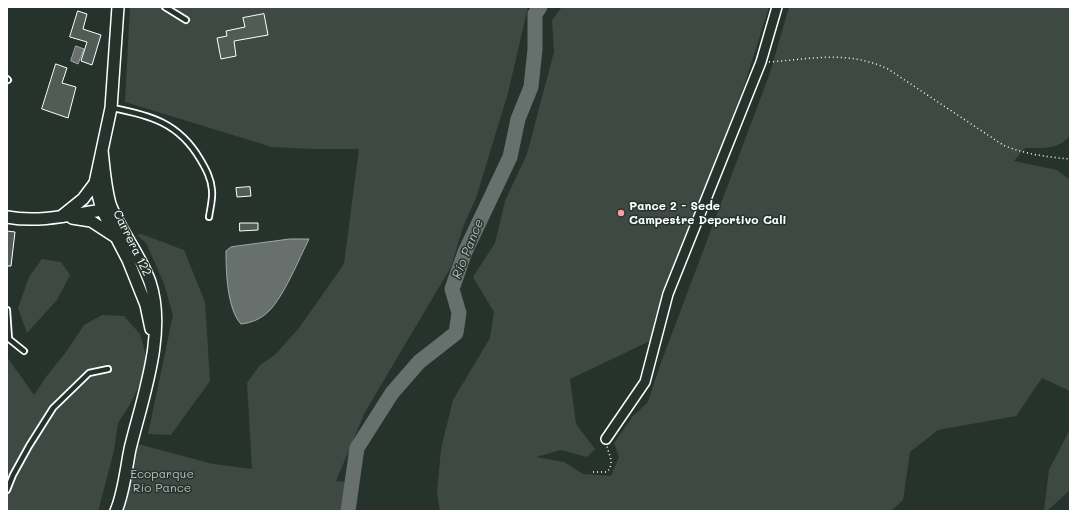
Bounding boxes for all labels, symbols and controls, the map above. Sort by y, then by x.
place label: Pance 2 - Sede Campestre Deportivo Cali [629,199,787,227]
street label: Carrera 122 [110,208,154,278]
marker: Pance 2 - Sede Campestre Deportivo Cali [616,208,626,218]
water label: Río Pance [449,217,487,281]
park label: Ecoparque Río Pance [130,467,194,495]

